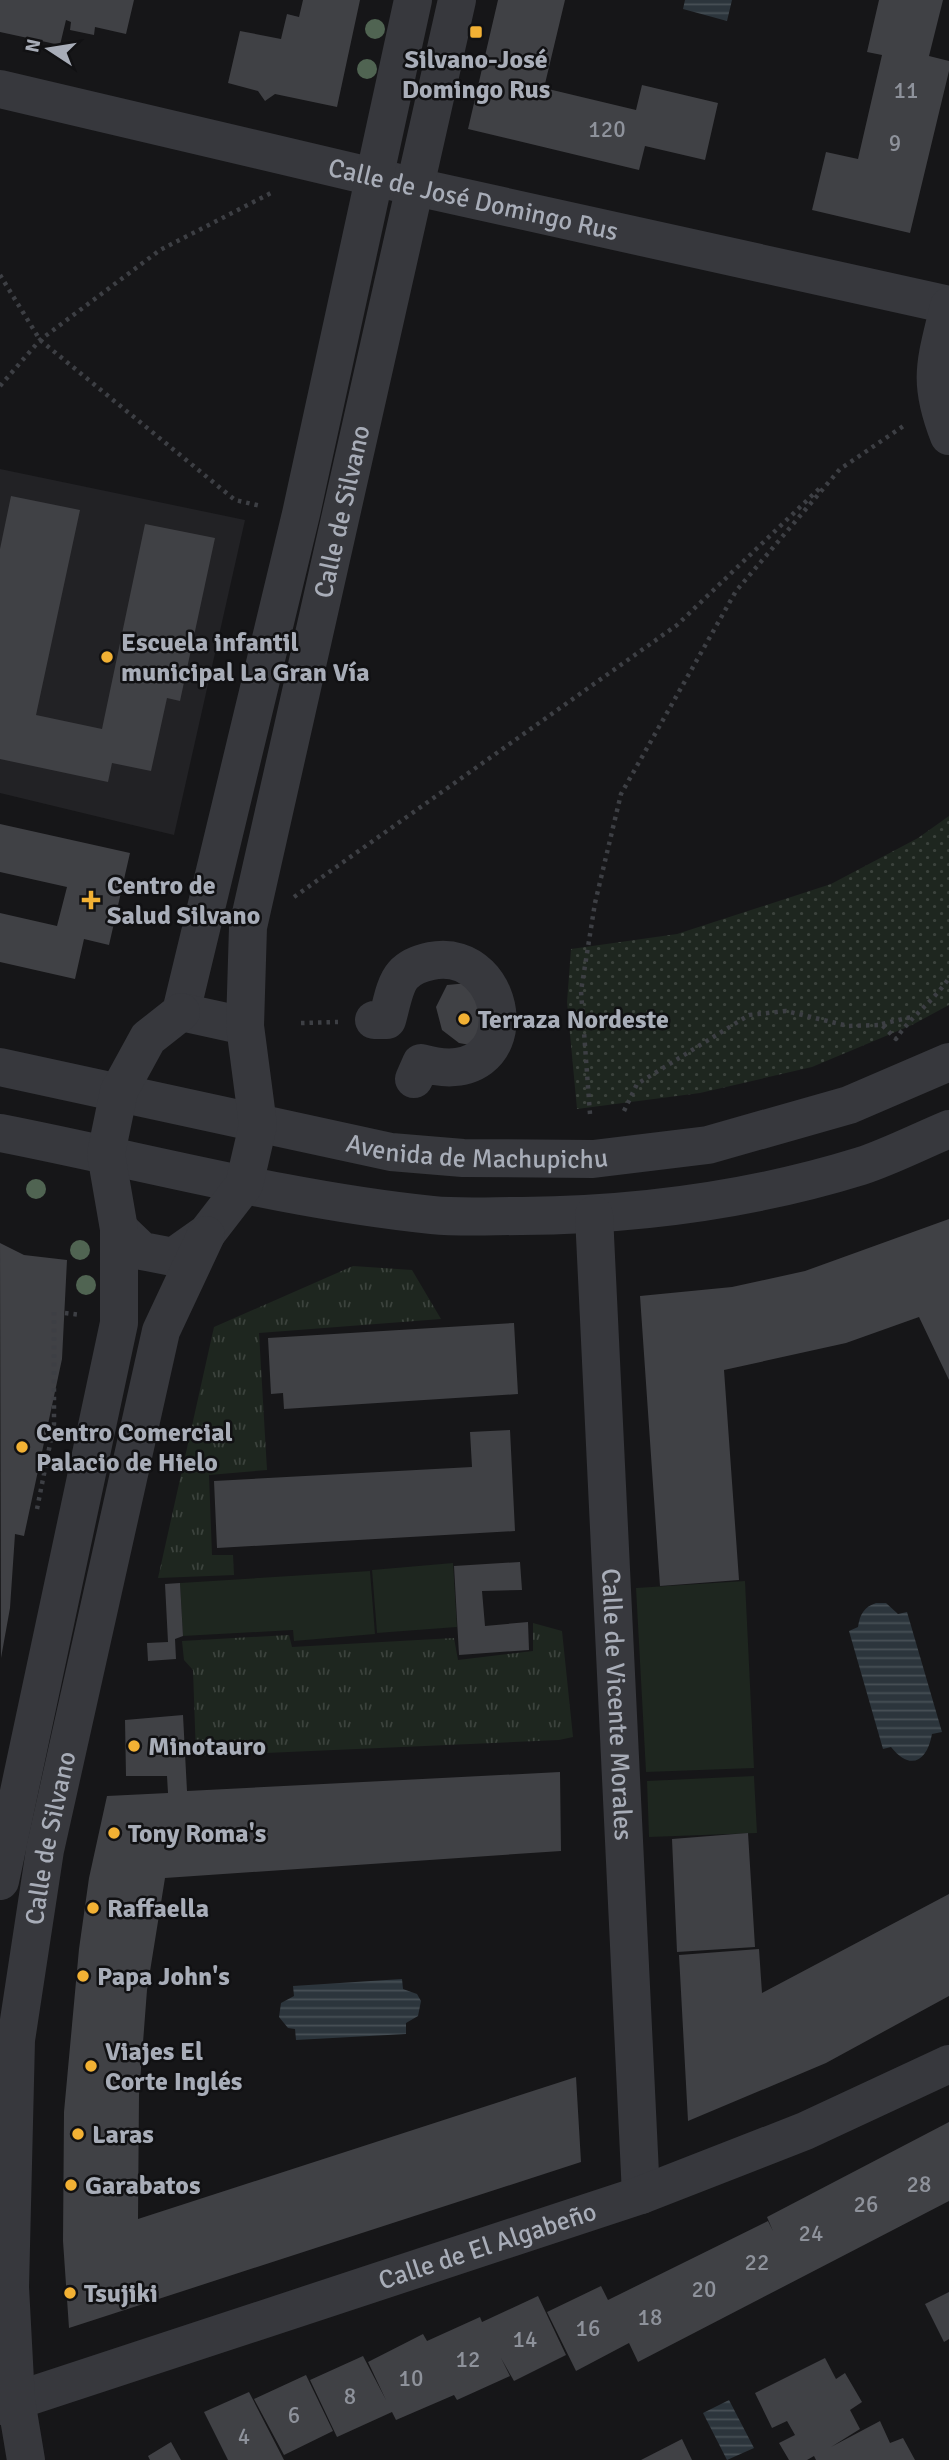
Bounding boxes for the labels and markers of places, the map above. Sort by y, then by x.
marker: Silvano-José Domingo Rus [468,24,484,40]
place label: Silvano-José Domingo Rus [402,44,550,106]
place label: Escuela infantil municipal La Gran Vía [121,627,370,689]
marker: Escuela infantil municipal La Gran Vía [99,649,115,665]
place label: Centro de Salud Silvano [107,870,260,932]
marker: Centro de Salud Silvano [81,890,101,910]
place label: Terraza Nordeste [478,1004,669,1036]
marker: Terraza Nordeste [456,1011,472,1027]
place label: Centro Comercial Palacio de Hielo [36,1417,233,1479]
marker: Centro Comercial Palacio de Hielo [14,1439,30,1455]
place label: Minotauro [148,1731,266,1763]
marker: Minotauro [126,1738,142,1754]
place label: Tony Roma's [128,1818,266,1850]
marker: Tony Roma's [106,1825,122,1841]
place label: Raffaella [107,1893,209,1925]
marker: Raffaella [85,1900,101,1916]
place label: Papa John's [97,1961,230,1993]
marker: Papa John's [75,1968,91,1984]
place label: Viajes El Corte Inglés [105,2036,242,2098]
marker: Viajes El Corte Inglés [83,2058,99,2074]
place label: Laras [92,2119,154,2151]
marker: Laras [70,2126,86,2142]
place label: Garabatos [85,2170,200,2202]
marker: Garabatos [63,2177,79,2193]
place label: Tsujiki [84,2278,158,2310]
marker: Tsujiki [62,2285,78,2301]

